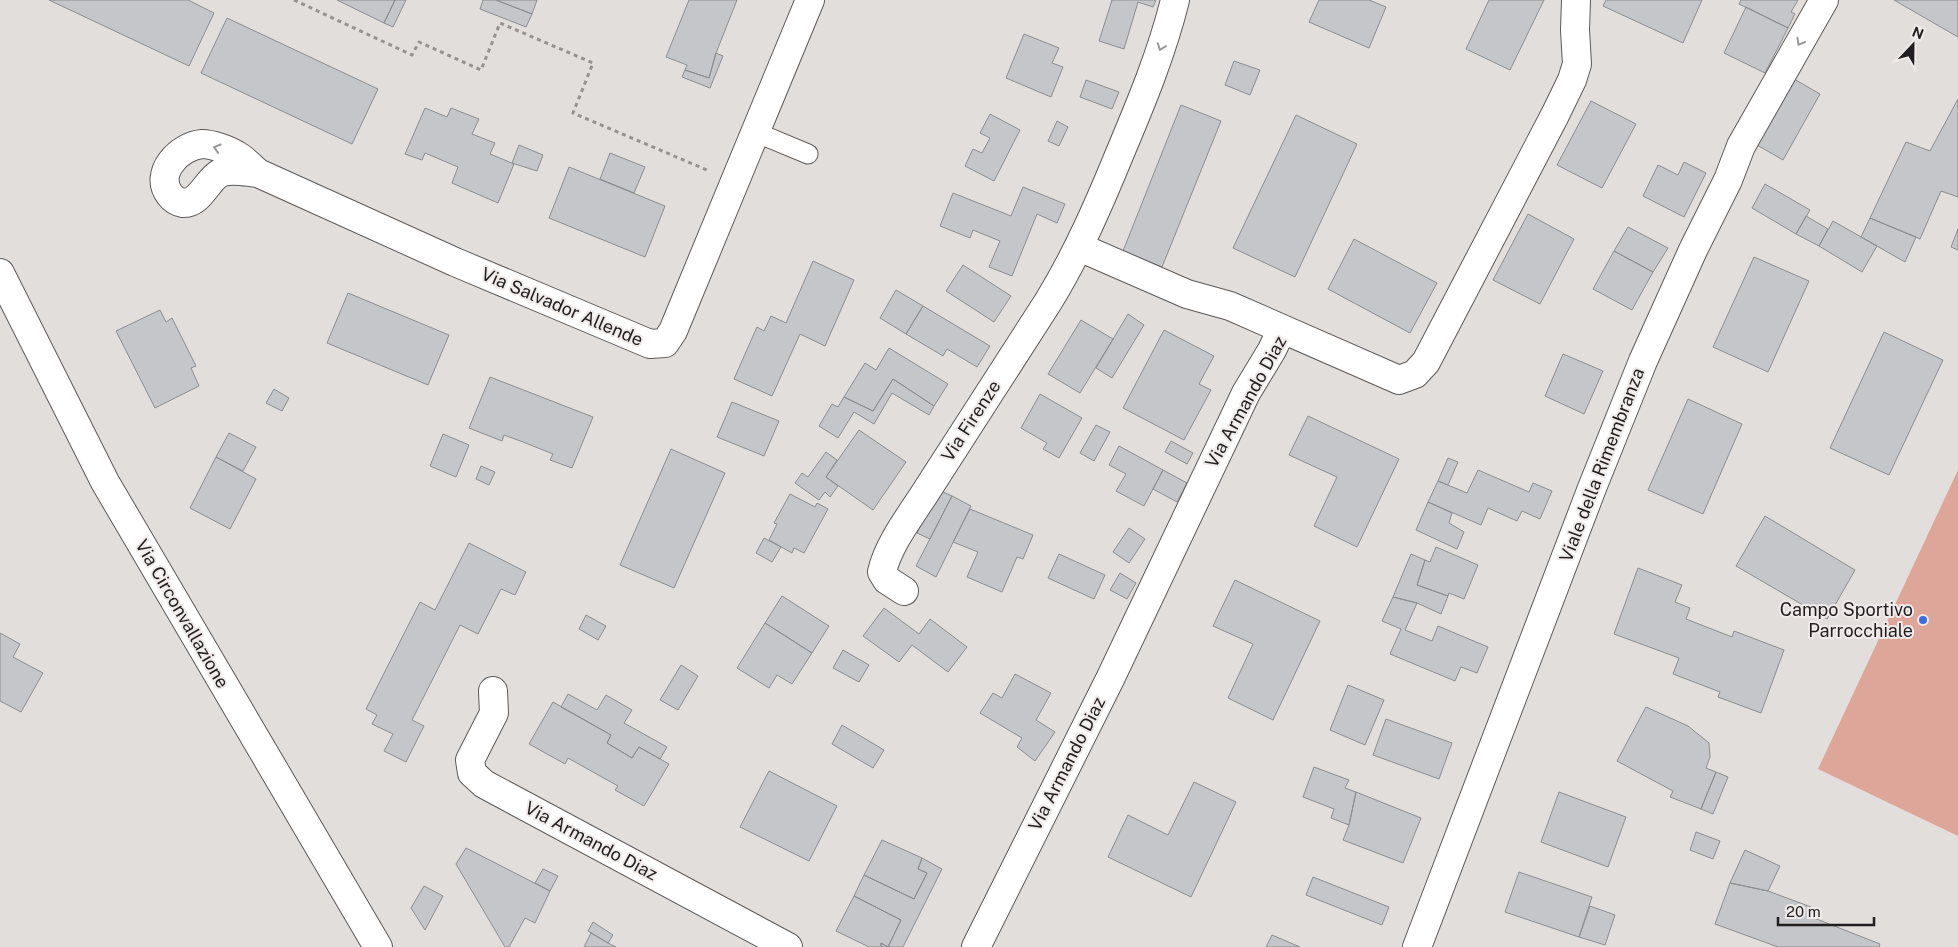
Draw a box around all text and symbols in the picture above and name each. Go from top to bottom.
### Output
north arrow [1888,20,1938,70]
text: N [1910,23,1926,42]
one-way arrow [1797,37,1807,46]
one-way arrow [1157,42,1167,51]
one-way arrow [214,144,222,154]
street label: Via Salvador Allende [478,263,646,350]
street label: Via Armando Diaz [1201,332,1290,471]
street label: Viale della Rimembranza [1555,365,1648,565]
street label: Via Firenze [937,376,1005,465]
street label: Via Circonvallazione [131,536,234,692]
place label: Campo Sportivo Parrocchiale [1780,599,1913,641]
marker: Campo Sportivo Parrocchiale [1917,614,1929,626]
street label: Via Armando Diaz [1024,693,1109,834]
street label: Via Armando Diaz [521,797,661,884]
scale bar [1778,894,1874,926]
text: 20 m [1786,903,1821,920]

